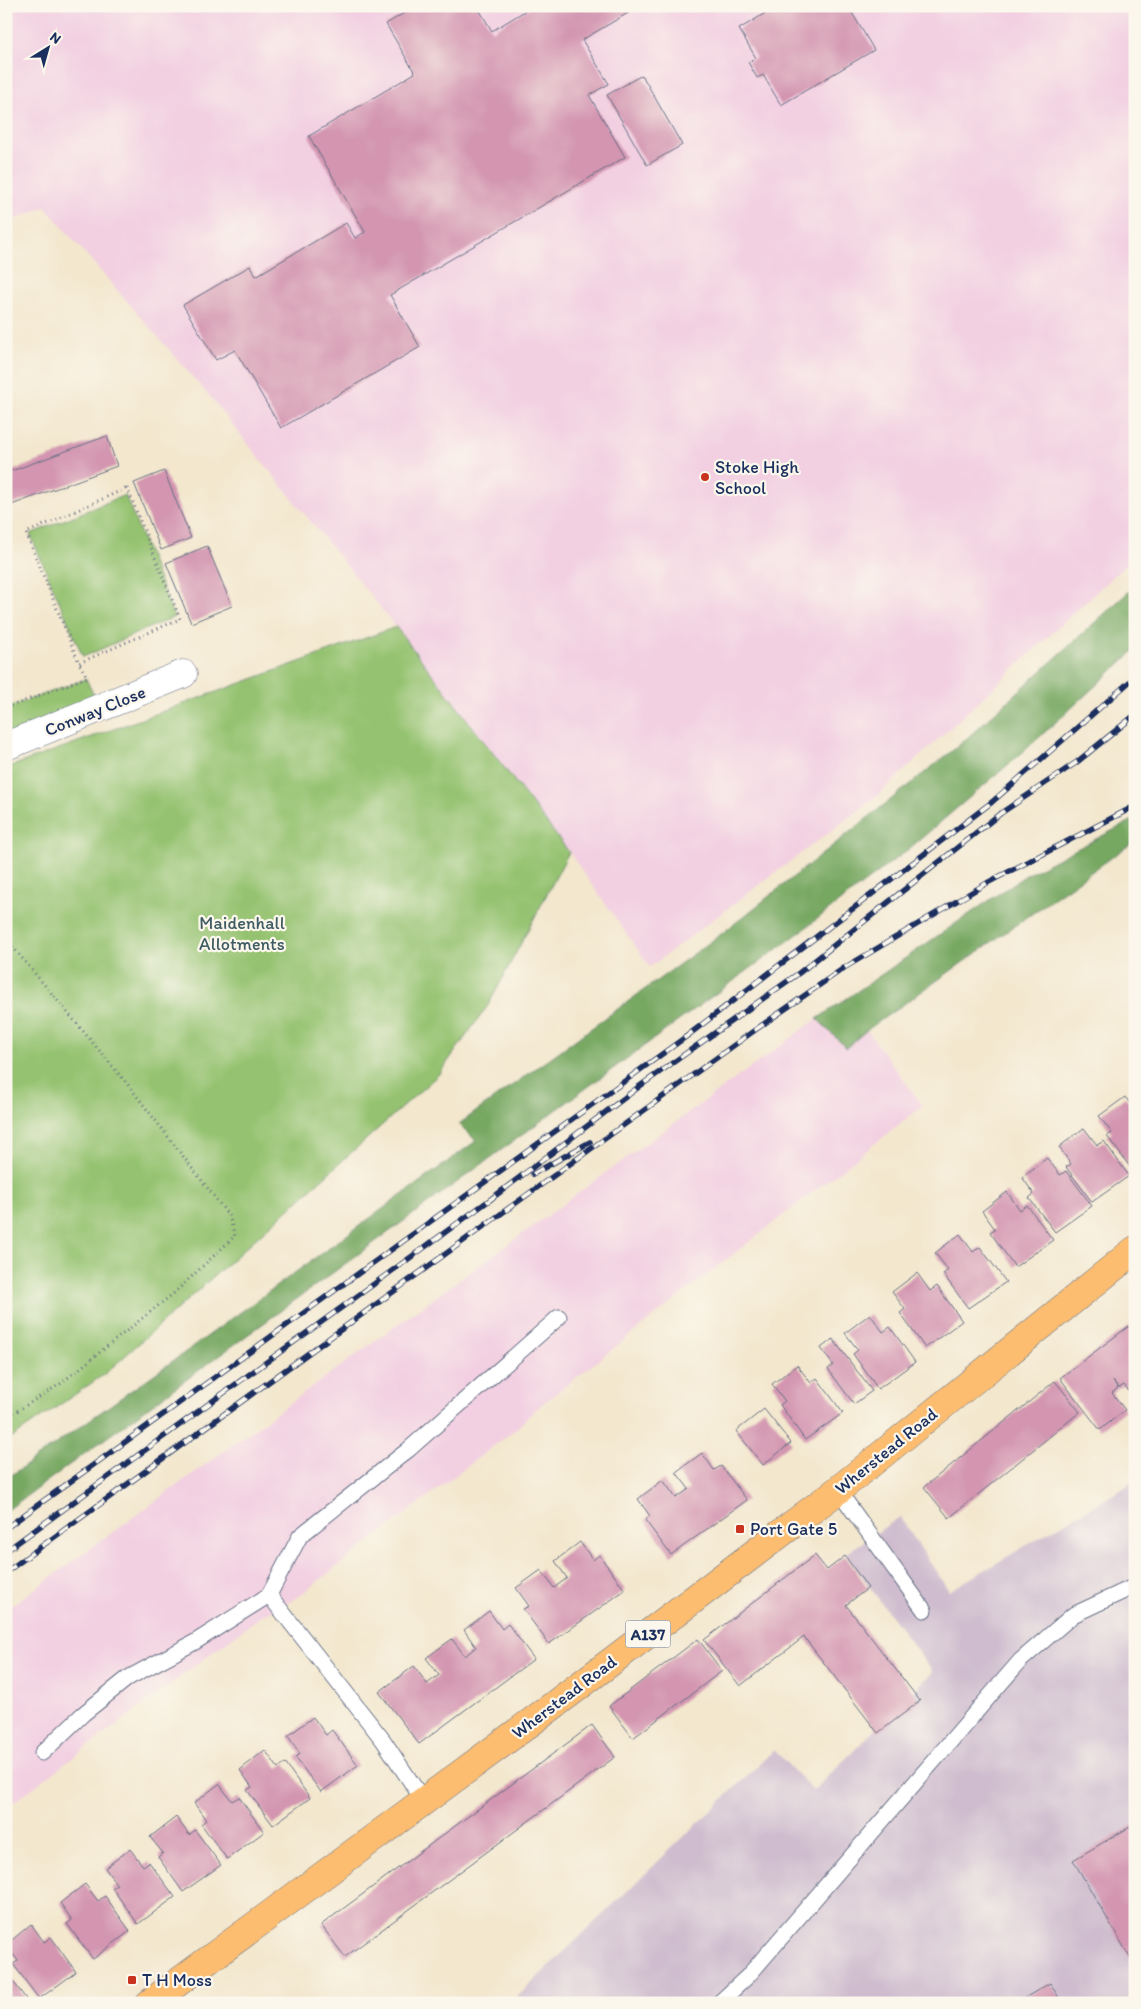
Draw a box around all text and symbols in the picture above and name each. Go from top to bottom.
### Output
north arrow [22,22,72,72]
text: N [47,28,64,48]
place label: Stoke High School [715,456,799,499]
marker: Stoke High School [699,471,711,483]
street label: Conway Close [41,681,149,741]
park label: Maidenhall Allotments [199,912,285,955]
street label: Wherstead Road [830,1403,942,1499]
place label: Port Gate 5 [750,1518,837,1540]
marker: Port Gate 5 [734,1523,746,1535]
road number: A137 [626,1620,670,1648]
street label: Wherstead Road [507,1650,621,1744]
place label: T H Moss [142,1969,212,1991]
marker: T H Moss [126,1974,138,1986]

